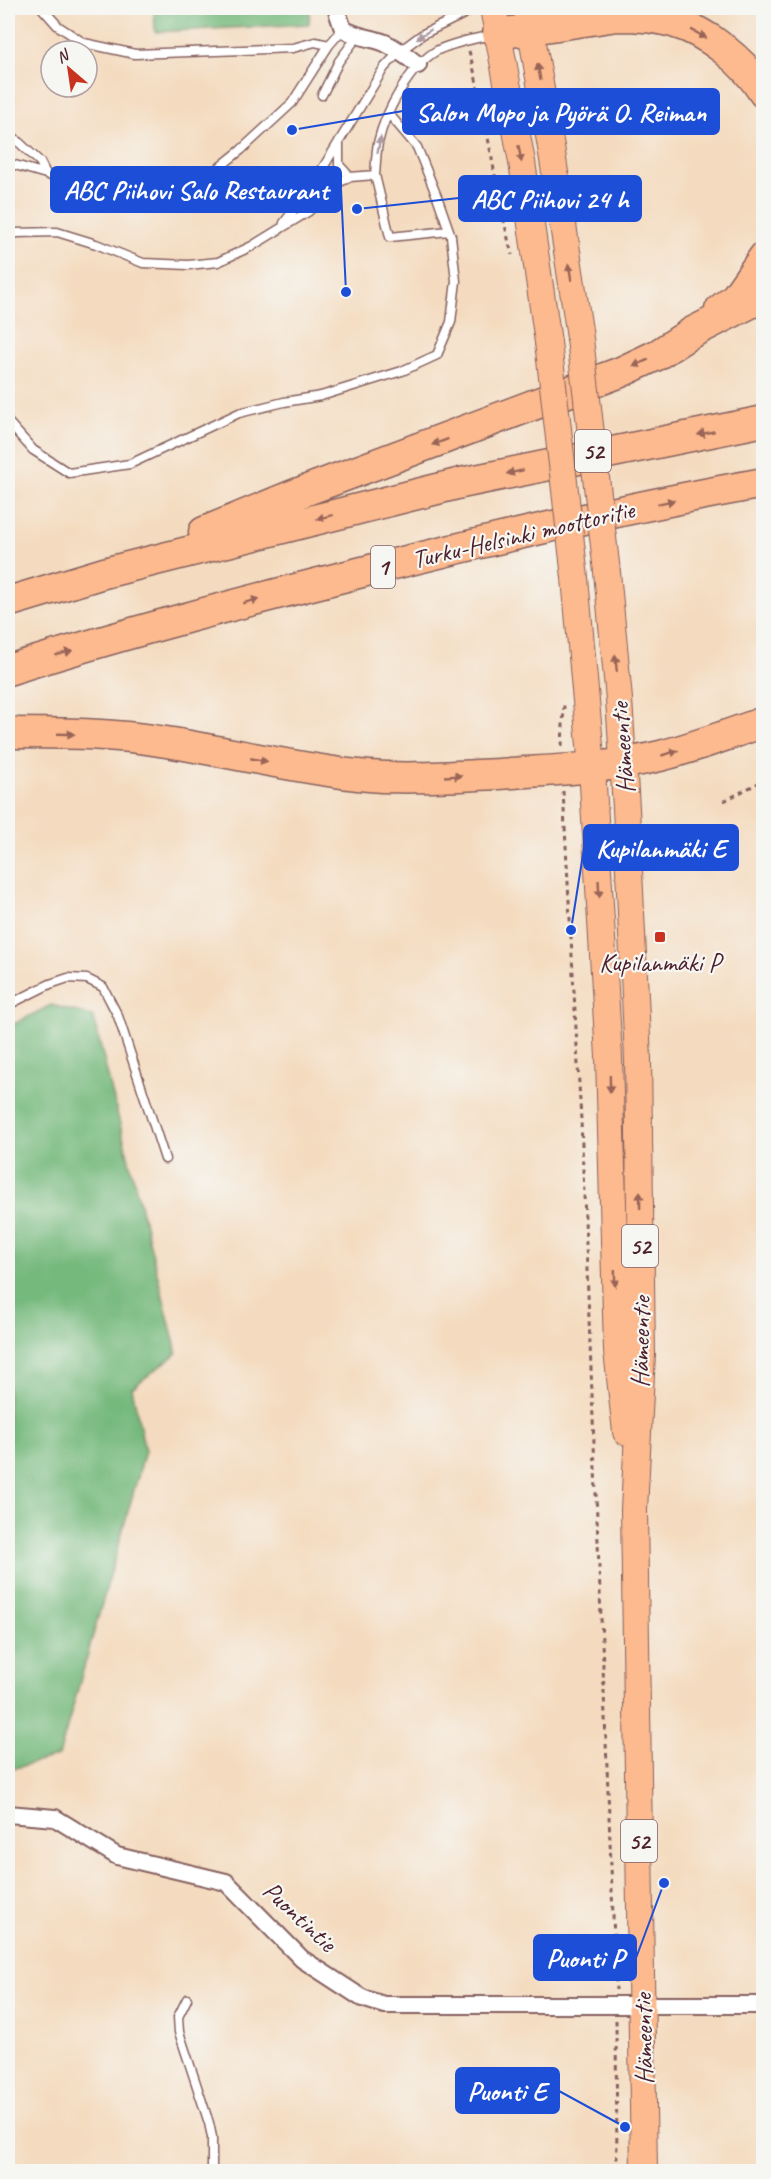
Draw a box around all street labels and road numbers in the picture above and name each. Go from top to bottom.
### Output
road number: 52 [575,430,611,472]
street label: Turku-Helsinki moottoritie [409,493,639,576]
road number: 1 [371,546,395,588]
street label: Hämeentie [603,699,642,795]
road number: 52 [622,1225,658,1267]
street label: Hämeentie [623,1294,658,1388]
road number: 52 [621,1820,657,1862]
street label: Puontintie [256,1874,345,1960]
street label: Hämeentie [626,1991,661,2085]

